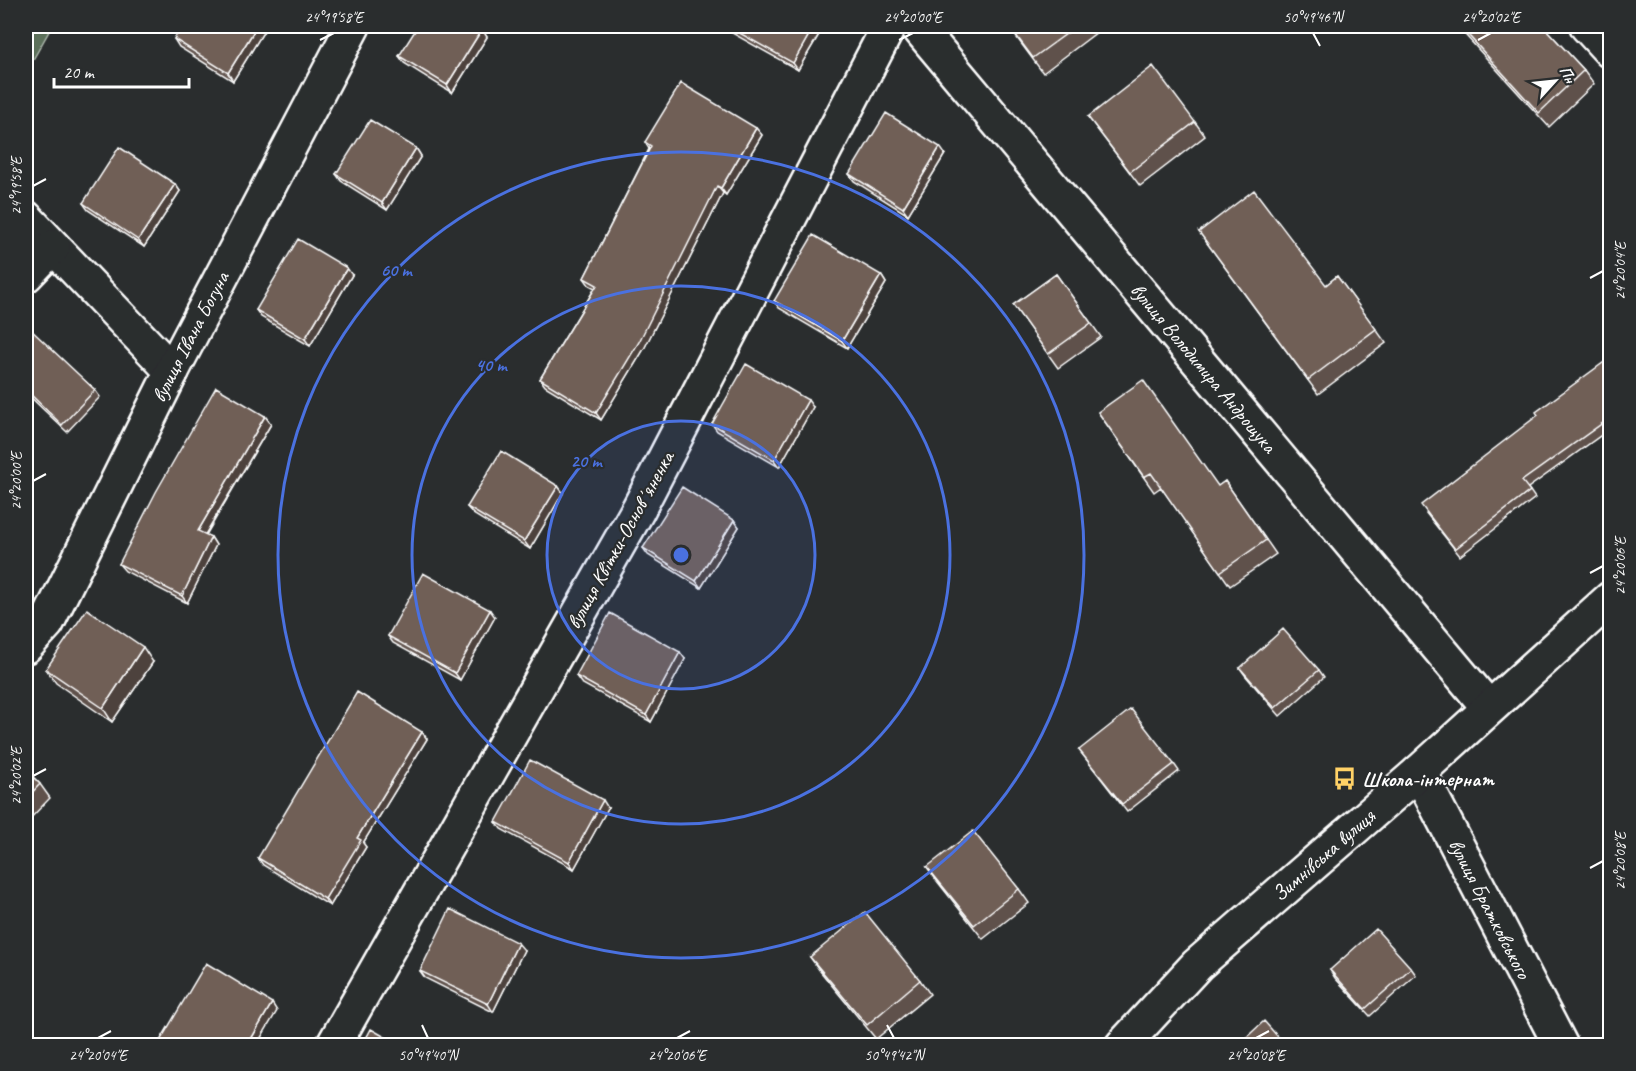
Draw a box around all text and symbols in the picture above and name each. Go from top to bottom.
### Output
text: 24°19'58"E [305,8,365,27]
text: 24°20'00"E [884,8,944,27]
text: 50°49'46"N [1283,8,1346,27]
text: 24°20'02"E [1462,8,1522,27]
scale bar [54,51,189,89]
north arrow [1525,51,1585,111]
text: 20 m [63,61,96,83]
text: Пн [1555,63,1581,87]
text: 24°19'58"E [7,155,26,215]
text: 24°20'04"E [1611,240,1630,300]
text: 60 m [380,259,413,281]
street label: вулиця Івана Богуна [146,266,235,406]
street label: вулиця Володимира Андрощука [1125,277,1283,459]
text: 40 m [476,354,508,376]
street label: вулиця Квітки-Основʼяненка [560,445,681,633]
text: 24°20'00"E [7,450,26,510]
text: 20 m [571,450,603,472]
text: 24°20'06"E [1611,535,1630,595]
centre of rings [671,545,691,565]
text: 24°20'02"E [7,745,26,805]
bus stop icon: Школа-інтернат [1331,766,1357,792]
place label: Школа-інтернат [1362,766,1495,792]
street label: Зимнівська вулиця [1267,802,1381,907]
text: 24°20'08"E [1611,830,1630,890]
street label: вулиця Братковського [1443,834,1538,985]
text: 24°20'04"E [69,1046,129,1065]
text: 50°49'40"N [398,1046,461,1065]
text: 24°20'06"E [648,1046,708,1065]
text: 50°49'42"N [864,1046,927,1065]
text: 24°20'08"E [1227,1046,1287,1065]

